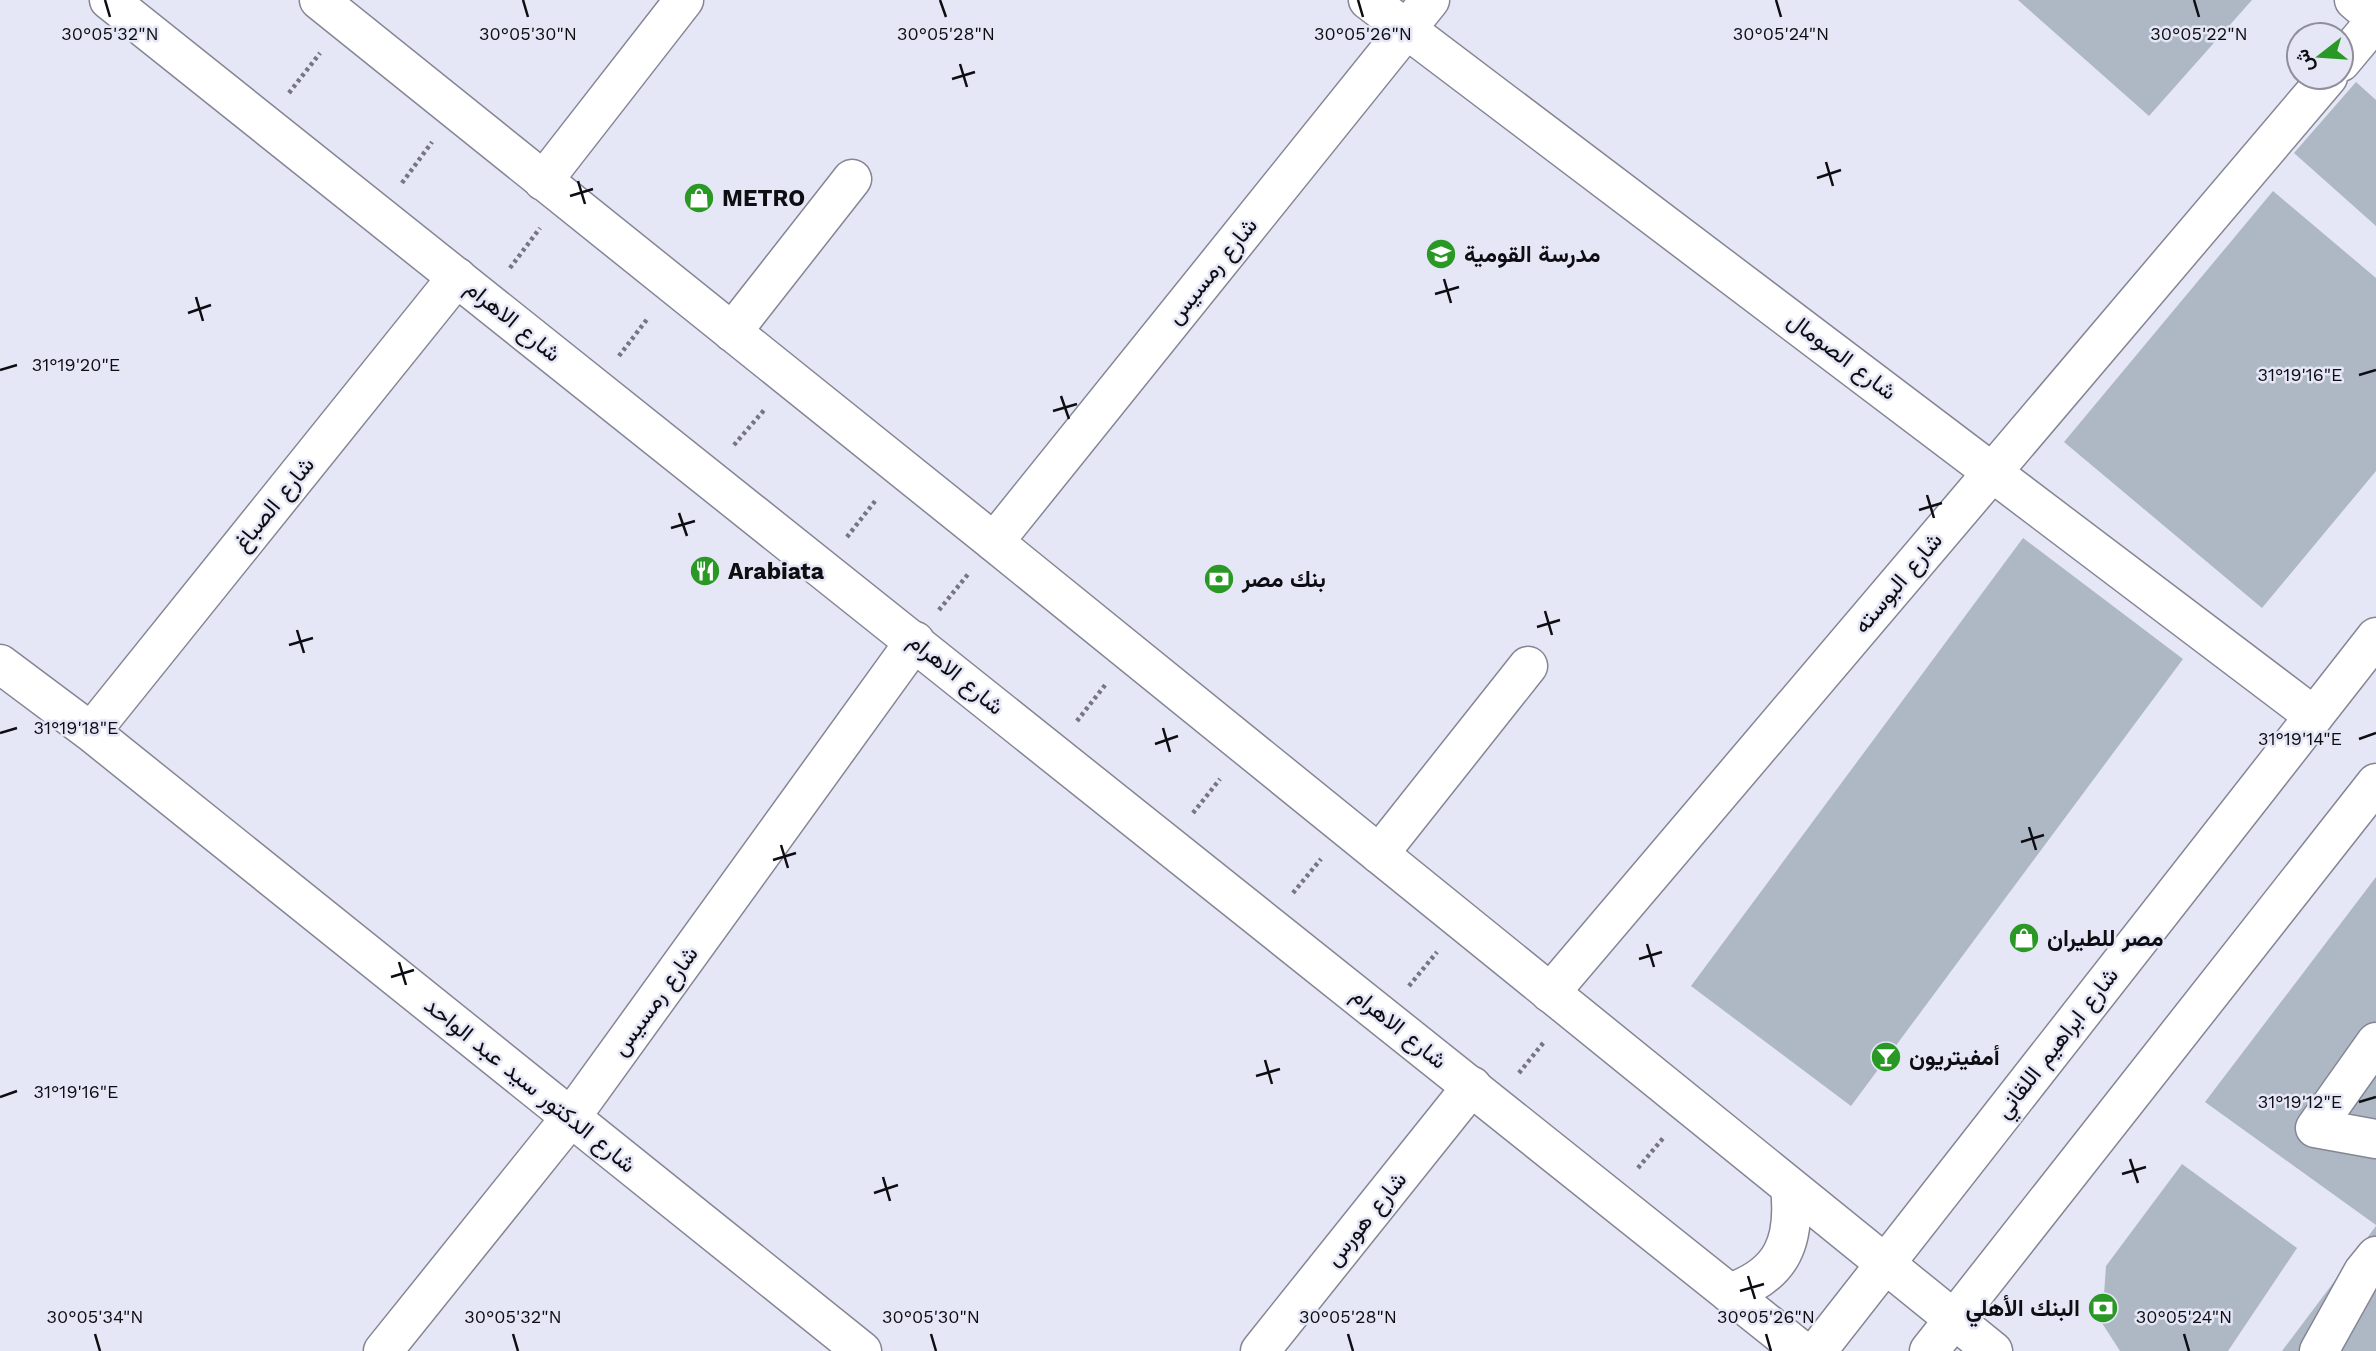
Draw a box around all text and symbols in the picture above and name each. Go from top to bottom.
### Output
north arrow [2285,21,2355,91]
text: 30°05'32"N [61,23,159,44]
text: 30°05'30"N [479,23,577,44]
text: 30°05'28"N [897,23,995,44]
text: 30°05'26"N [1314,23,1412,44]
text: 30°05'24"N [1733,23,1829,44]
text: 30°05'22"N [2150,23,2248,44]
text: ش [2290,46,2319,75]
shop icon: METRO [682,181,716,215]
place label: METRO [722,185,805,212]
street label: شارع رمسيس [1161,213,1265,331]
school or university icon: مدرسة القومية [1424,237,1458,271]
place label: مدرسة القومية [1464,241,1600,269]
street label: شارع الاهرام [459,274,566,369]
street label: شارع الصومال [1781,306,1902,407]
text: 31°19'20"E [32,354,120,375]
text: 31°19'16"E [2258,364,2342,385]
street label: شارع الصباغ [228,452,322,558]
street label: شارع البوسته [1848,527,1949,640]
restaurant icon: Arabiata [688,554,722,588]
place label: Arabiata [728,558,825,585]
bank icon: بنك مصر [1202,562,1236,596]
place label: بنك مصر [1241,566,1326,594]
street label: شارع الاهرام [902,627,1009,722]
text: 31°19'18"E [34,717,118,738]
text: 31°19'14"E [2258,728,2342,749]
shop icon: مصر للطيران [2007,921,2041,955]
place label: مصر للطيران [2047,925,2163,953]
street label: شارع رمسيس [606,941,705,1062]
street label: شارع ابراهيم اللقاني [1990,962,2128,1127]
street label: شارع الاهرام [1345,981,1452,1076]
street label: شارع الدكتور سيد عبد الواحد [418,991,641,1180]
bar icon: أمفيتريون [1869,1040,1903,1074]
place label: أمفيتريون [1909,1044,2000,1072]
text: 31°19'16"E [34,1081,118,1102]
text: 31°19'12"E [2258,1091,2342,1112]
street label: شارع هورس [1320,1166,1414,1273]
bank icon: البنك الأهلي [2086,1291,2120,1325]
place label: البنك الأهلي [1965,1294,2080,1328]
text: 30°05'34"N [47,1306,143,1327]
text: 30°05'32"N [464,1306,562,1327]
text: 30°05'30"N [882,1306,980,1327]
text: 30°05'28"N [1299,1306,1397,1327]
text: 30°05'26"N [1717,1306,1815,1327]
text: 30°05'24"N [2136,1306,2232,1327]

